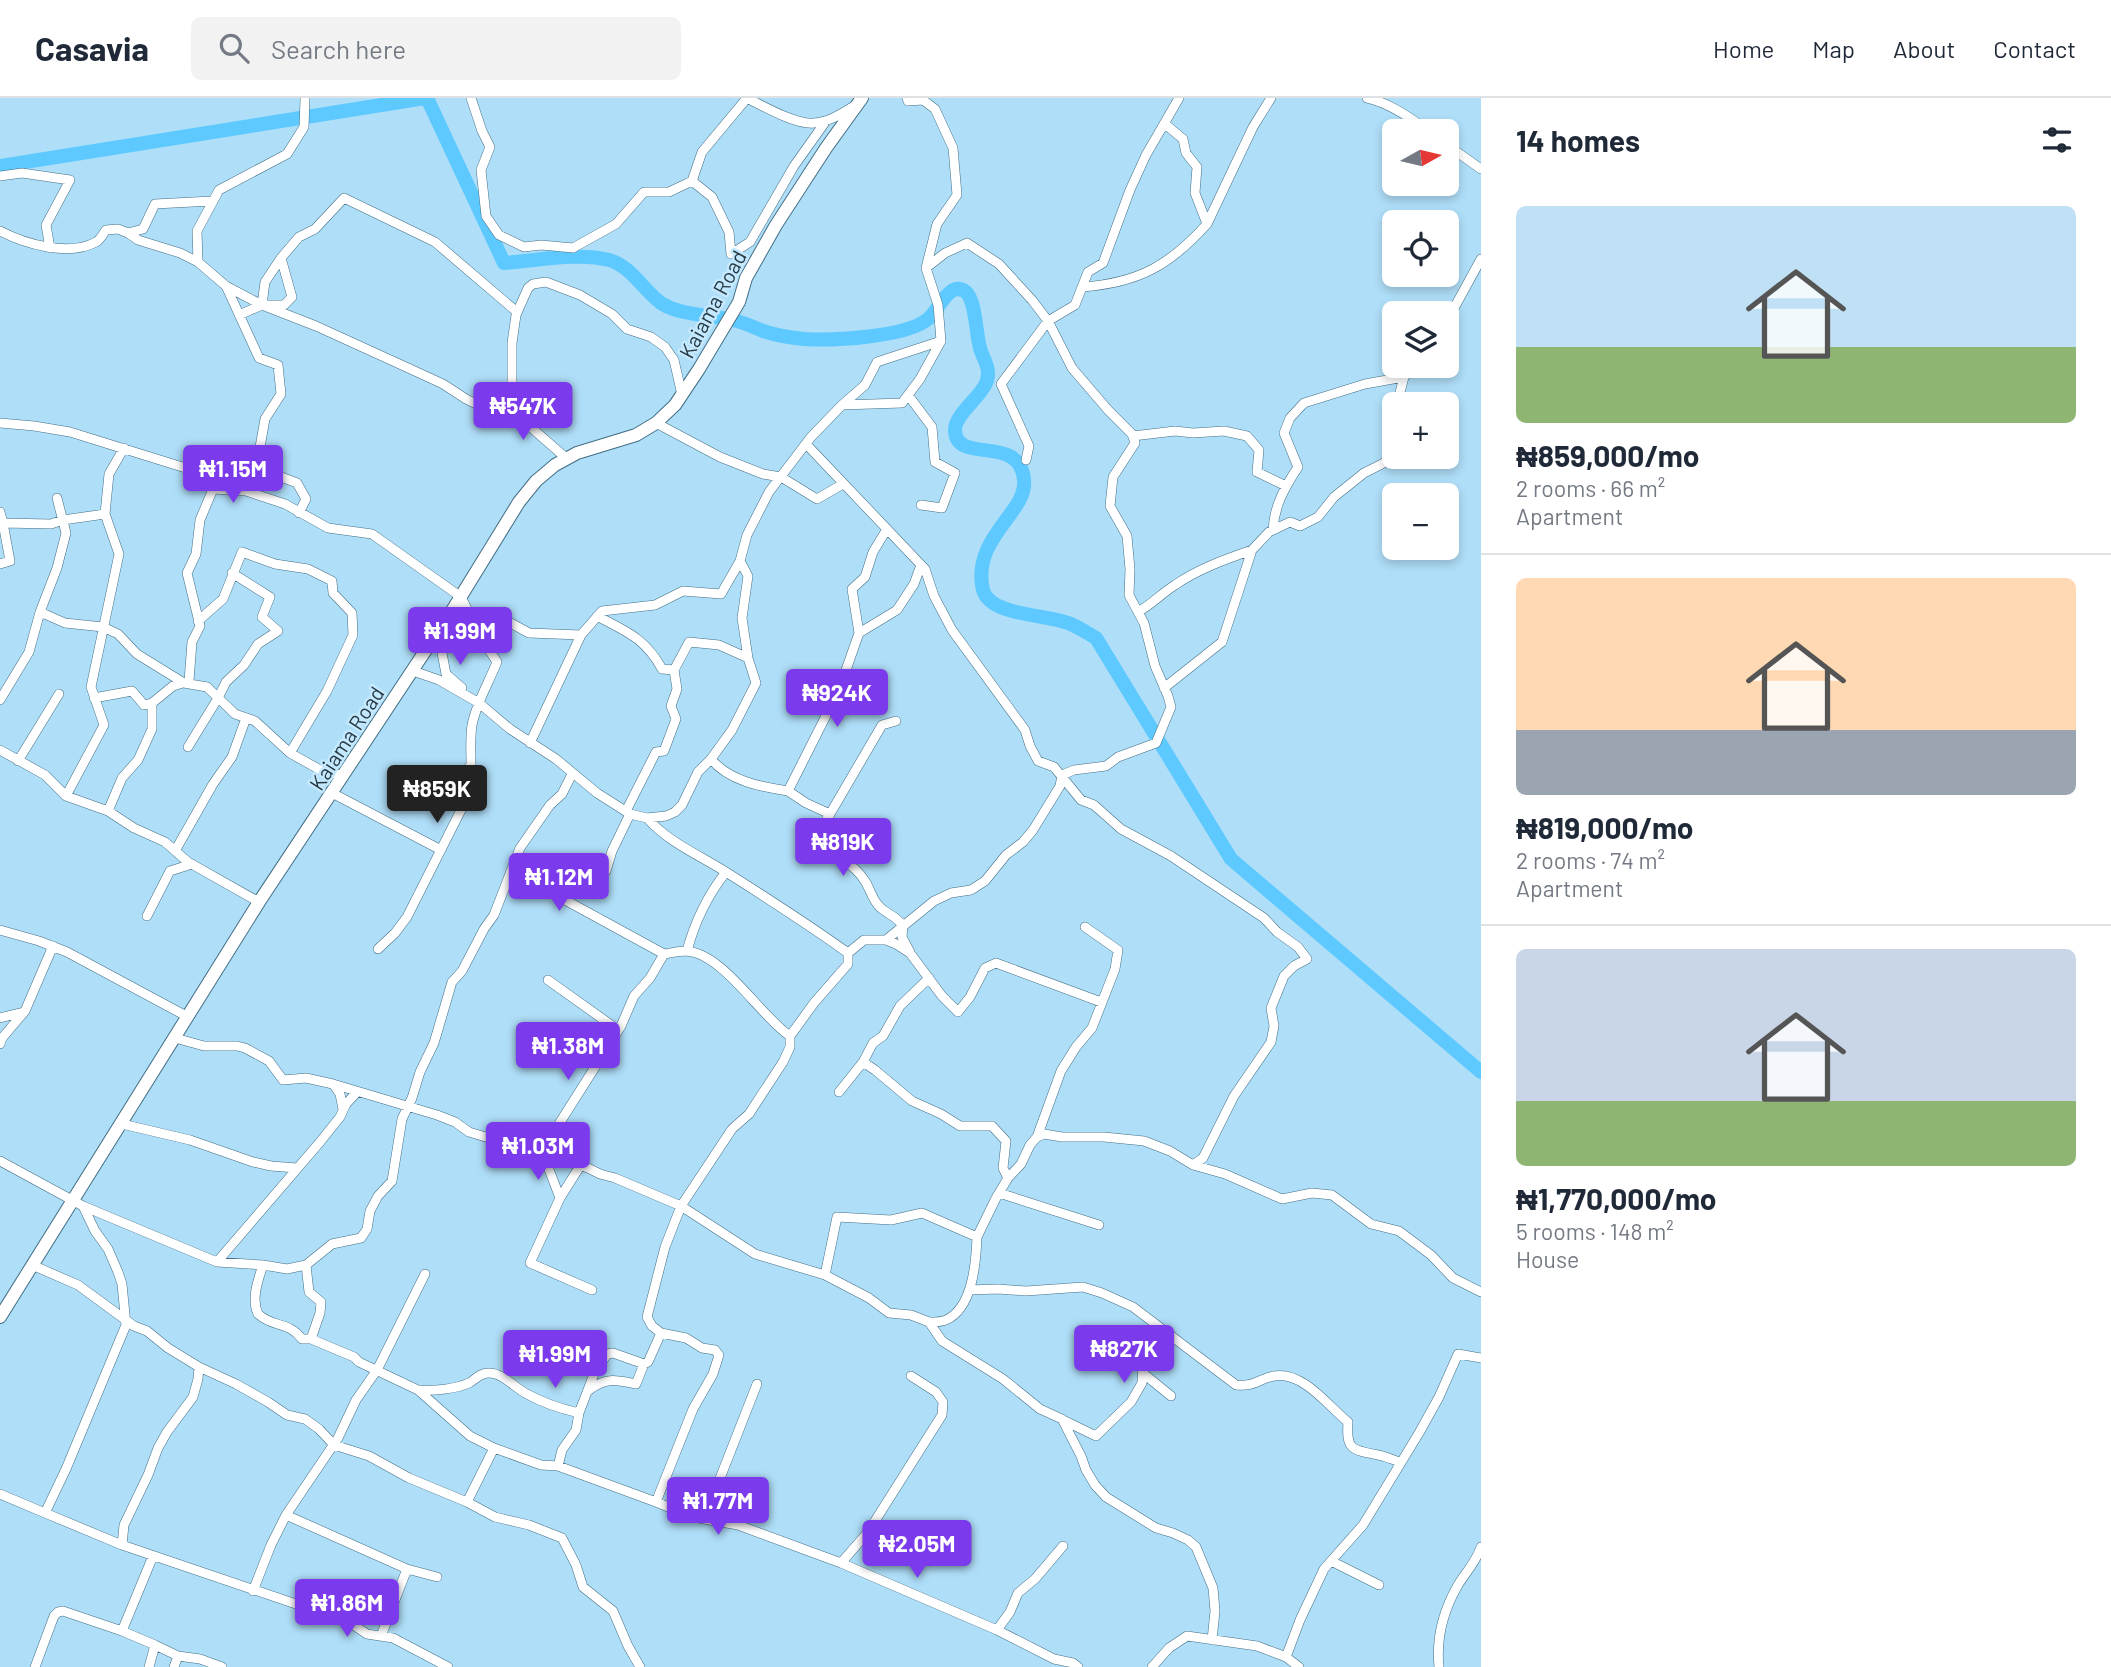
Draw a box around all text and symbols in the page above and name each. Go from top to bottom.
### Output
search box [191,17,681,80]
text: Casavia [35,28,149,68]
icon: search [215,29,253,67]
text: Search here [271,33,406,64]
text: Home [1713,34,1774,63]
text: Map [1812,34,1855,63]
text: About [1893,34,1955,63]
text: Contact [1993,34,2076,63]
north arrow [1382,119,1460,196]
map controls [1382,119,1459,560]
icon: filters [2038,121,2076,159]
text: 14 homes [1516,122,1640,158]
button: locate [1382,210,1459,287]
street label: Kaiama Road [673,246,751,362]
icon: home [1733,251,1859,377]
button: layers [1382,301,1459,378]
pin: ₦547K [474,382,572,442]
text: ₦547K [489,391,557,419]
button: + [1382,392,1459,469]
text: ₦859,000/mo [1516,437,1699,473]
pin: ₦1.15M [176,446,290,505]
text: ₦1.15M [199,454,267,482]
text: 2 rooms · 66 m² [1516,474,1665,502]
button: − [1382,483,1459,560]
text: Apartment [1516,502,1623,530]
pin: ₦1.99M [403,608,517,667]
text: ₦1.99M [424,616,496,644]
icon: home [1733,623,1859,749]
pin: ₦924K [788,670,886,729]
text: ₦924K [802,678,872,706]
street label: Kaiama Road [303,682,389,794]
pin: ₦859K [388,766,486,825]
text: ₦859K [403,774,471,802]
text: ₦819,000/mo [1516,809,1694,845]
pin: ₦819K [794,818,892,878]
text: ₦819K [811,827,875,855]
text: 2 rooms · 74 m² [1516,846,1665,874]
pin: ₦1.12M [502,854,616,913]
text: ₦1.12M [525,862,593,890]
text: Apartment [1516,874,1623,902]
icon: home [1733,994,1859,1120]
pin: ₦1.38M [511,1023,625,1082]
text: ₦1.38M [532,1031,604,1059]
pin: ₦1.03M [481,1122,595,1182]
text: ₦1.03M [502,1131,574,1159]
text: ₦1,770,000/mo [1516,1180,1717,1216]
text: 5 rooms · 148 m² [1516,1217,1674,1245]
text: House [1516,1245,1579,1273]
pin: ₦827K [1075,1326,1173,1385]
pin: ₦1.99M [498,1330,612,1390]
text: ₦827K [1090,1334,1158,1362]
text: ₦1.99M [519,1339,591,1367]
pin: ₦1.77M [661,1478,775,1537]
text: ₦1.77M [683,1486,753,1514]
pin: ₦2.05M [860,1520,974,1580]
text: ₦2.05M [878,1529,956,1557]
pin: ₦1.86M [290,1580,404,1639]
text: ₦1.86M [311,1588,383,1616]

